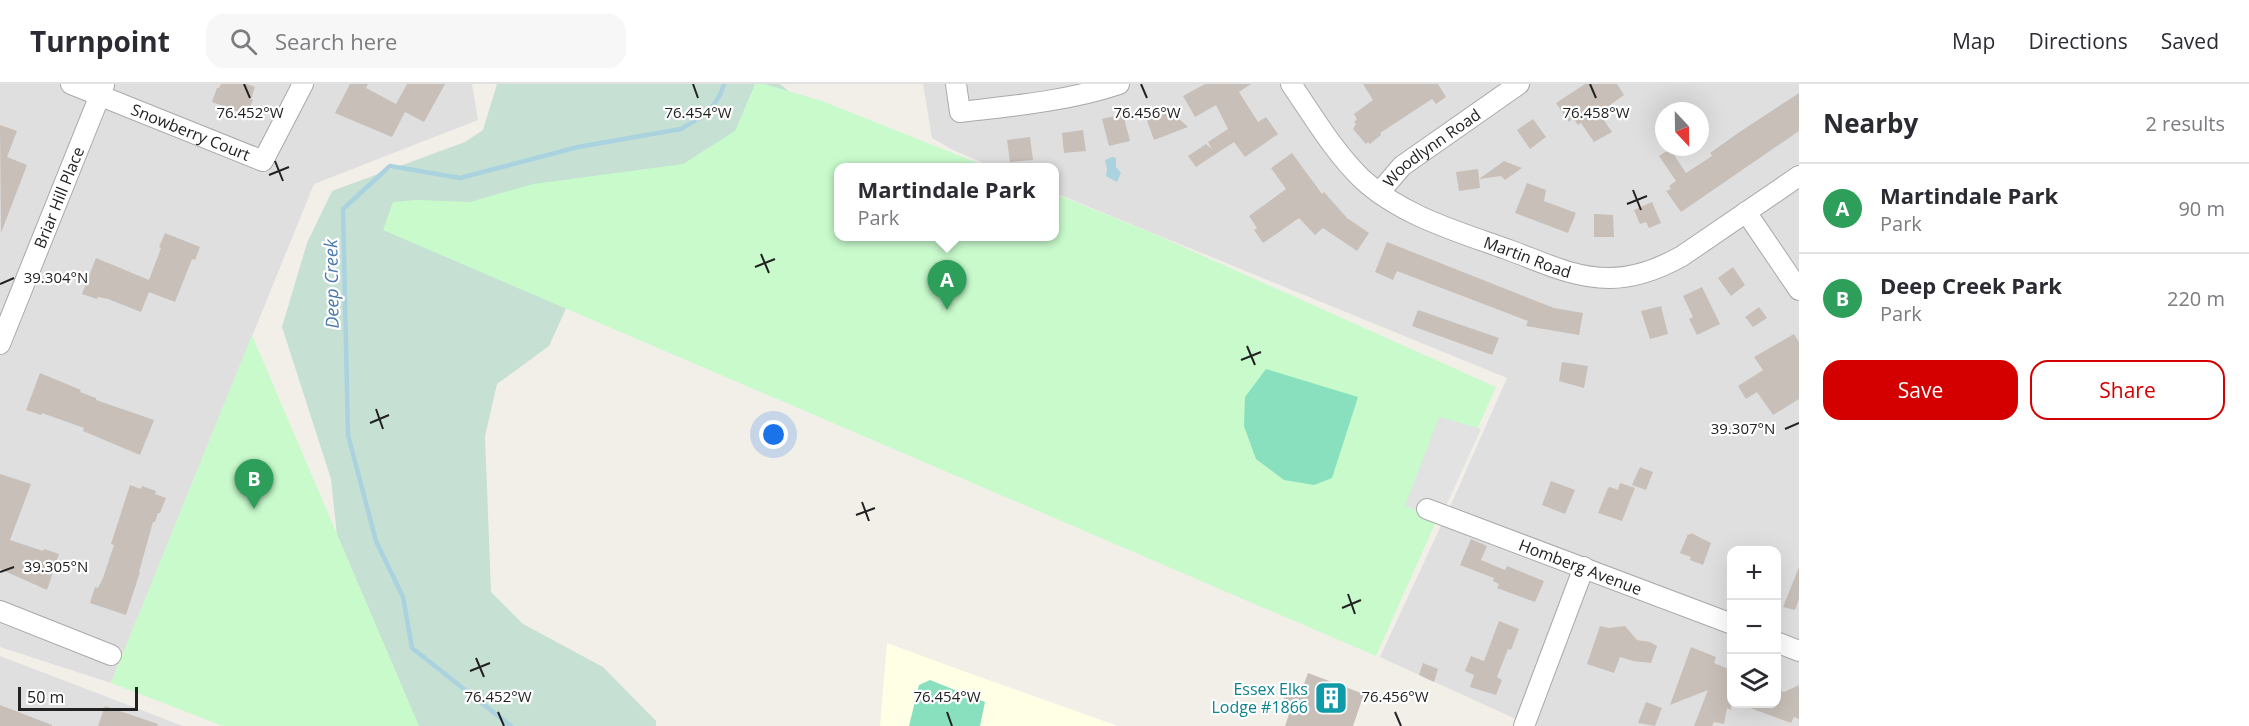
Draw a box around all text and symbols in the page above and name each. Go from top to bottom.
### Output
search box [206,14,626,68]
text: Turnpoint [30,22,170,60]
icon: search [227,25,260,58]
text: Search here [275,26,397,56]
text: Map [1952,27,1995,55]
text: Directions [2028,27,2128,55]
text: Saved [2161,27,2219,55]
street label: Snowberry Court [128,98,254,166]
text: 76.452°W [216,102,284,122]
text: 76.454°W [664,102,732,122]
text: 76.456°W [1113,102,1181,122]
text: 76.458°W [1562,102,1630,122]
north arrow [1655,102,1709,156]
street label: Woodlynn Road [1378,103,1485,192]
text: Nearby [1823,105,1918,141]
text: 2 results [2145,110,2225,137]
street label: Briar Hill Place [29,143,89,252]
popup [834,163,1059,241]
text: Martindale Park [857,174,1036,204]
text: Martindale Park [1880,180,2058,210]
text: A [1836,195,1849,222]
text: 90 m [2178,195,2225,222]
text: Park [857,204,899,231]
text: Park [1880,210,1922,237]
street label: Martin Road [1481,231,1574,283]
water label: Deep Creek [318,238,344,329]
pin: A [928,260,966,310]
text: 39.304°N [24,267,88,287]
text: Deep Creek Park [1880,270,2062,300]
text: B [1836,285,1849,312]
text: 220 m [2167,285,2225,312]
text: Park [1880,300,1922,327]
button: Save [1823,360,2018,420]
button: Share [2030,360,2225,420]
text: 39.307°N [1711,418,1775,438]
your location [759,420,788,449]
pin: B [234,460,274,509]
street label: Homberg Avenue [1516,534,1645,600]
map controls [1727,546,1781,708]
button: + [1727,546,1781,600]
text: 39.305°N [24,556,88,576]
button: − [1727,600,1781,654]
button: layers [1727,654,1781,708]
place label: Essex Elks Lodge #1866 [1211,678,1308,718]
building icon: Essex Elks Lodge #1866 [1313,680,1349,716]
scale bar [18,684,138,712]
text: 50 m [27,686,64,708]
text: 76.452°W [464,686,532,706]
text: 76.454°W [913,686,981,706]
text: 76.456°W [1361,686,1429,706]

